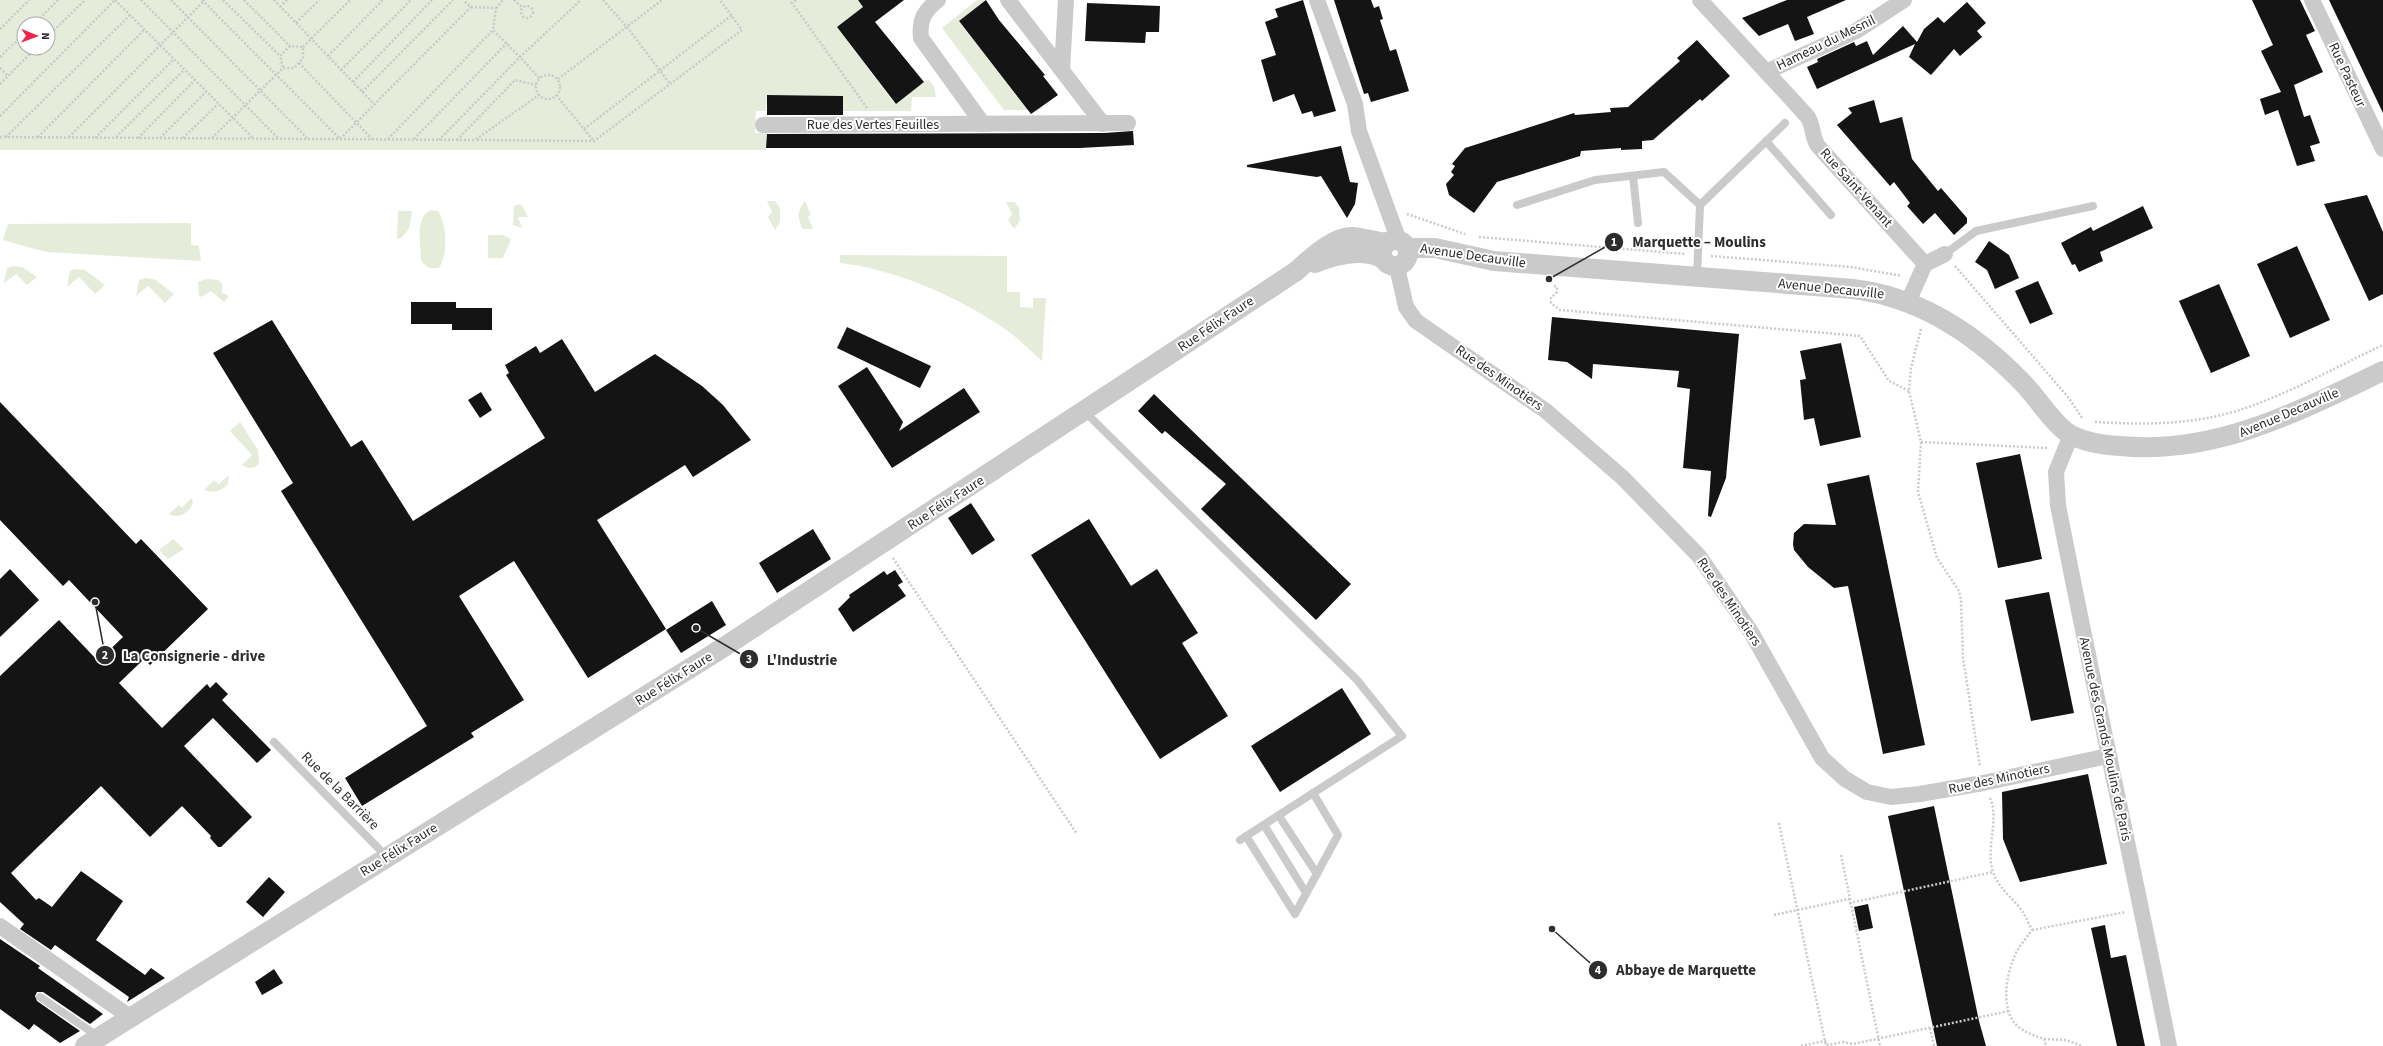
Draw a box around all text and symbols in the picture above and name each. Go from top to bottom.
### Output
street label: Hameau du Mesnil [1773,10,1879,76]
north arrow [16,16,56,56]
text: N [38,32,53,40]
street label: Rue Pasteur [2323,39,2371,111]
street label: Rue des Vertes Feuilles [807,115,939,135]
street label: Rue Saint-Venant [1815,144,1897,232]
callout: Marquette – Moulins [1604,228,1774,255]
text: Marquette – Moulins [1632,232,1766,253]
text: 1 [1611,234,1617,251]
street label: Avenue Decauville [1419,239,1527,273]
street label: Avenue Decauville [1777,273,1885,305]
street label: Rue Félix Faure [1174,291,1258,357]
street label: Rue des Minotiers [1451,340,1547,416]
street label: Avenue Decauville [2236,383,2342,443]
street label: Rue Félix Faure [904,471,988,535]
street label: Rue des Minotiers [1692,554,1766,650]
street label: Avenue des Grands Moulins de Paris [2074,635,2136,843]
callout: La Consignerie - drive [95,642,274,669]
text: La Consignerie - drive [123,646,265,667]
callout: L'Industrie [739,646,845,673]
text: 2 [102,647,108,664]
street label: Rue Félix Faure [631,647,717,711]
text: L'Industrie [767,650,837,671]
text: 3 [746,651,752,668]
street label: Rue de la Barrière [296,747,384,835]
street label: Rue des Minotiers [1946,758,2052,800]
street label: Rue Félix Faure [356,818,442,882]
callout: Abbaye de Marquette [1588,956,1764,983]
text: Abbaye de Marquette [1615,960,1756,981]
text: 4 [1595,962,1602,979]

